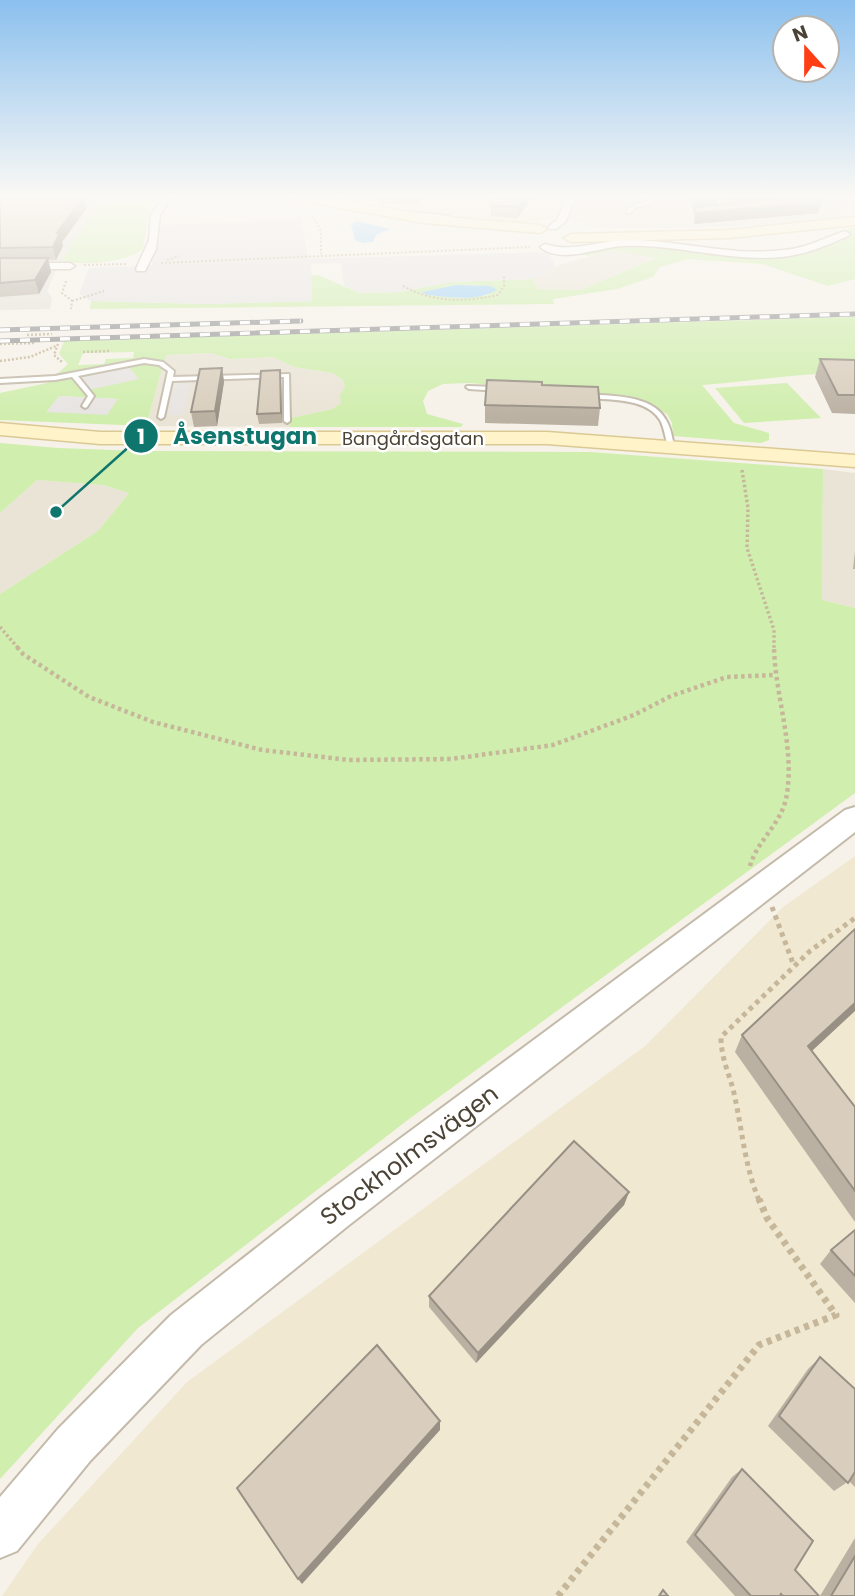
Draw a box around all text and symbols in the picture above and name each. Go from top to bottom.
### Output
north arrow [771,14,841,84]
text: N [789,18,812,49]
callout: Åsenstugan [124,414,331,458]
text: Åsenstugan [173,420,317,452]
text: 1 [137,422,145,451]
street label: Bangårdsgatan [342,426,484,451]
street label: Stockholmsvägen [313,1077,505,1233]

